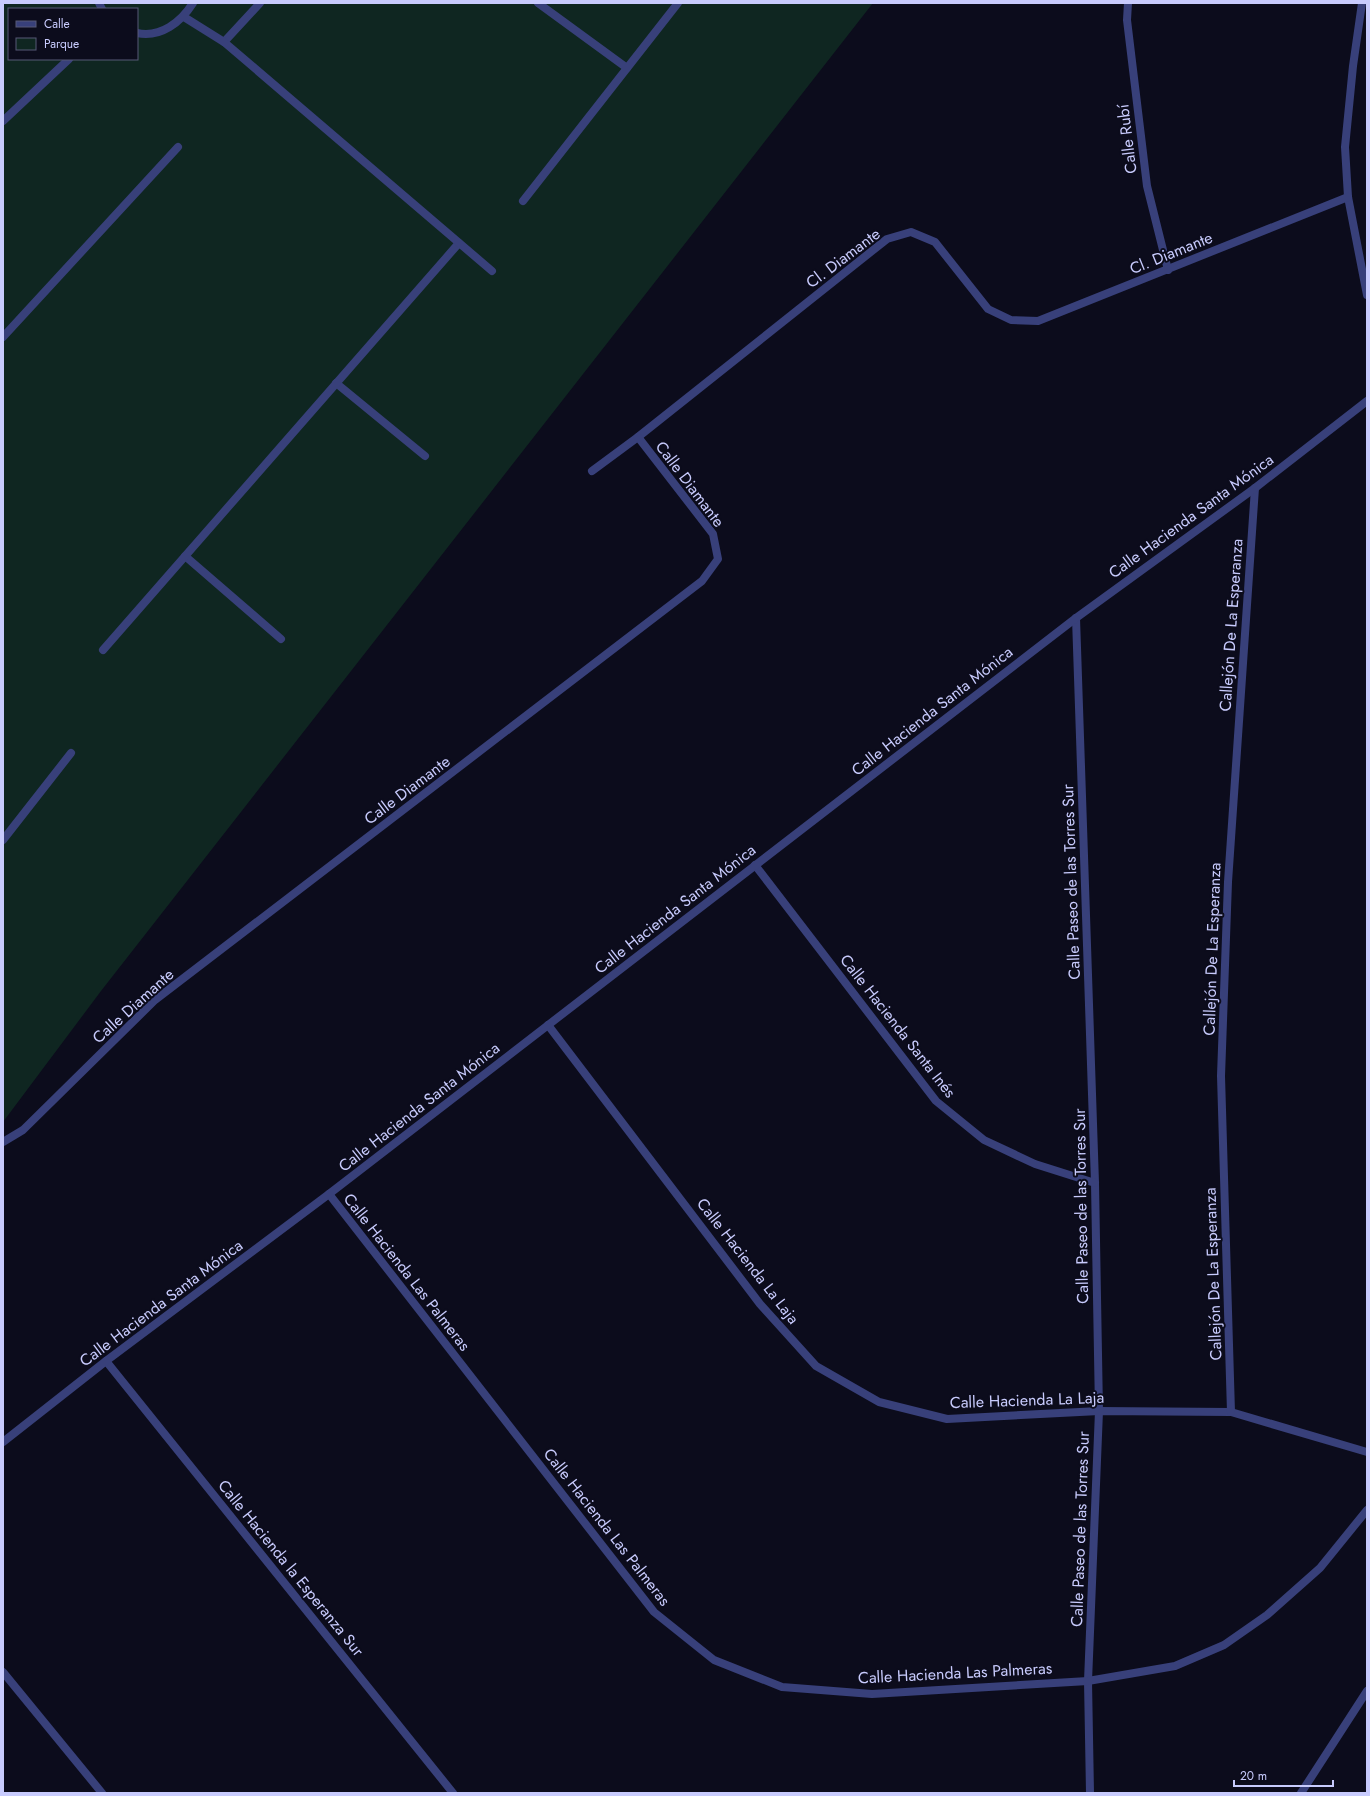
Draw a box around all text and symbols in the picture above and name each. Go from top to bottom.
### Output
legend [8,8,138,60]
text: Calle [44,15,70,33]
text: Parque [44,35,79,53]
street label: Calle Rubí [1111,102,1143,175]
street label: Cl. Diamante [801,222,885,294]
street label: Cl. Diamante [1126,226,1216,280]
street label: Calle Diamante [650,436,730,532]
street label: Calle Hacienda Santa Mónica [1104,448,1278,584]
street label: Callejón De La Esperanza [1213,538,1249,712]
street label: Calle Hacienda Santa Mónica [846,641,1018,781]
street label: Calle Diamante [359,750,455,830]
street label: Calle Paseo de las Torres Sur [1056,783,1086,980]
street label: Calle Hacienda Santa Mónica [589,839,761,979]
street label: Callejón De La Esperanza [1197,862,1227,1036]
street label: Calle Hacienda Santa Inés [835,949,961,1103]
street label: Calle Diamante [87,963,179,1049]
street label: Calle Hacienda Santa Mónica [333,1037,505,1177]
street label: Calle Paseo de las Torres Sur [1068,1108,1094,1304]
street label: Callejón De La Esperanza [1198,1187,1228,1361]
street label: Calle Hacienda Las Palmeras [338,1188,476,1356]
street label: Calle Hacienda La Laja [691,1193,805,1329]
street label: Calle Hacienda Santa Mónica [75,1234,247,1372]
street label: Calle Hacienda La Laja [949,1386,1105,1414]
street label: Calle Paseo de las Torres Sur [1065,1430,1095,1627]
street label: Calle Hacienda Las Palmeras [538,1443,676,1611]
street label: Calle Hacienda la Esperanza Sur [212,1475,370,1662]
street label: Calle Hacienda Las Palmeras [857,1656,1053,1690]
scale bar [1234,1762,1333,1788]
text: 20 m [1240,1767,1267,1785]

